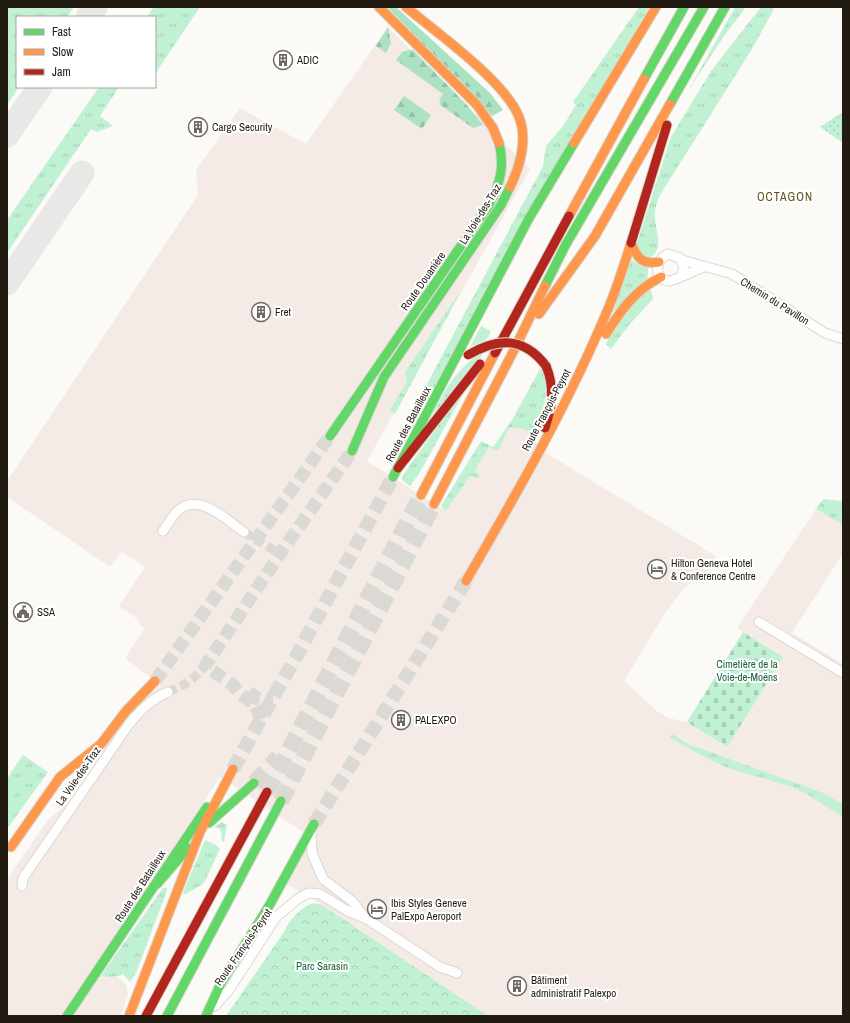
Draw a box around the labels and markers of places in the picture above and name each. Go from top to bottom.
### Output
building icon: ADIC [272,49,294,71]
place label: ADIC [296,53,319,67]
building icon: Cargo Security [187,116,209,138]
place label: Cargo Security [212,120,273,134]
building icon: Fret [250,301,272,323]
place label: Fret [275,305,292,319]
place label: Hilton Geneva Hotel & Conference Centre [671,556,756,583]
hotel icon: Hilton Geneva Hotel & Conference Centre [646,558,668,580]
public building icon: SSA [12,601,34,623]
place label: SSA [37,605,56,619]
building icon: PALEXPO [390,709,412,731]
place label: PALEXPO [415,713,456,727]
place label: Ibis Styles Geneve PalExpo Aeroport [391,896,467,923]
hotel icon: Ibis Styles Geneve PalExpo Aeroport [366,898,388,920]
place label: Bâtiment administratif Palexpo [531,973,616,1000]
building icon: Bâtiment administratif Palexpo [506,975,528,997]

